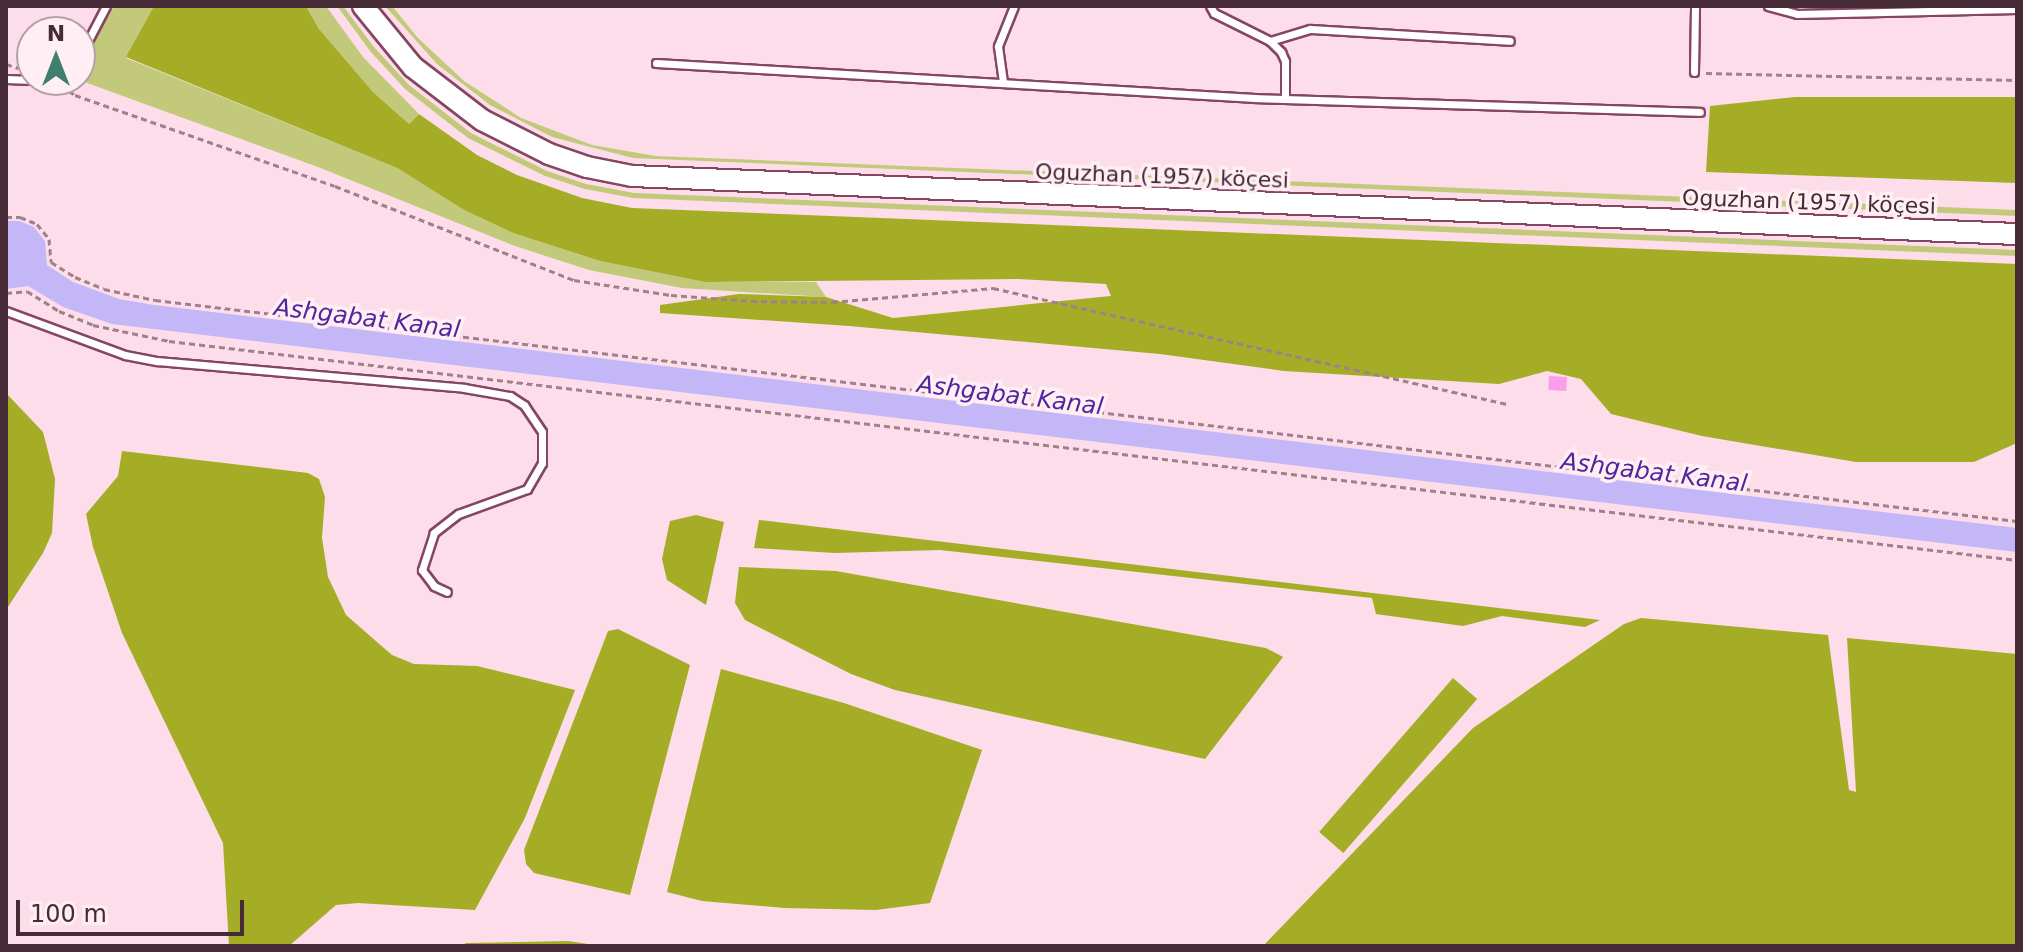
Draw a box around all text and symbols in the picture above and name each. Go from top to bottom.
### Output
north arrow [16,16,96,96]
text: N [47,21,65,46]
street label: Oguzhan (1957) köçesi [1035,158,1289,194]
street label: Oguzhan (1957) köçesi [1682,184,1936,220]
water label: Ashgabat Kanal [272,293,462,345]
water label: Ashgabat Kanal [915,370,1105,422]
water label: Ashgabat Kanal [1559,447,1749,499]
scale bar [20,884,248,934]
text: 100 m [30,900,107,928]

